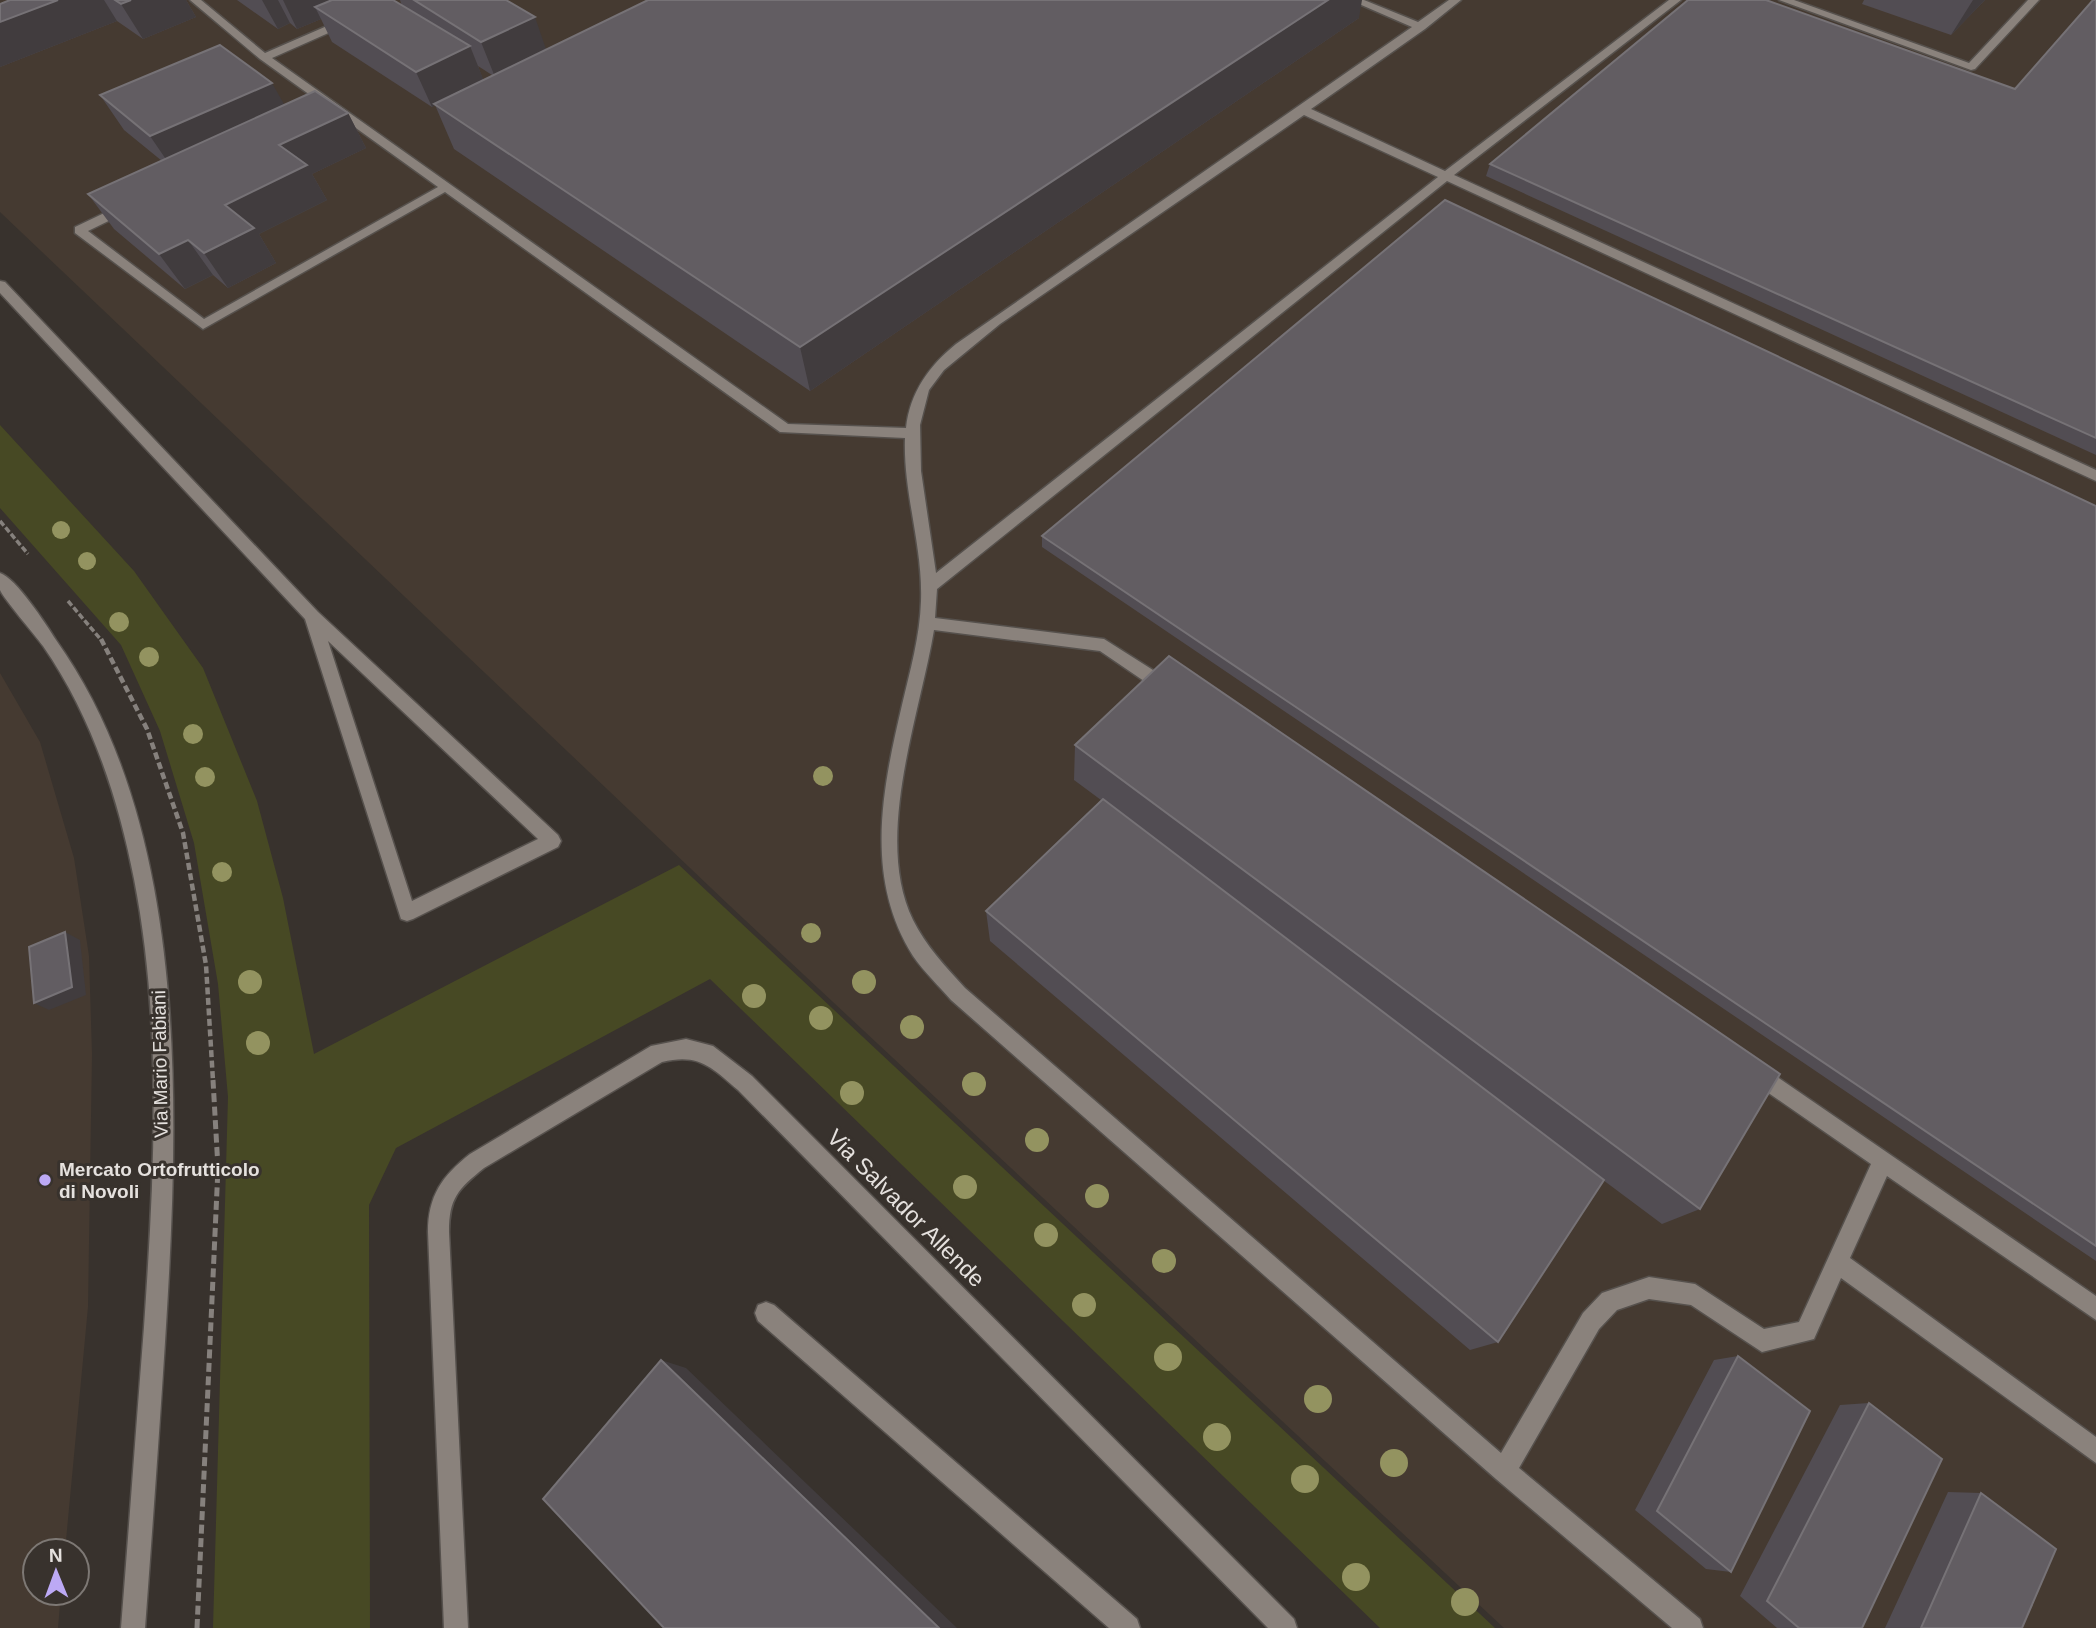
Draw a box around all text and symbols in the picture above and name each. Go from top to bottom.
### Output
street label: Via Mario Fabiani [148,990,172,1138]
street label: Via Salvador Allende [822,1124,990,1292]
place label: Mercato Ortofrutticolo di Novoli [59,1159,260,1202]
marker: Mercato Ortofrutticolo di Novoli [37,1172,53,1188]
north arrow [21,1537,91,1607]
text: N [49,1545,63,1566]

